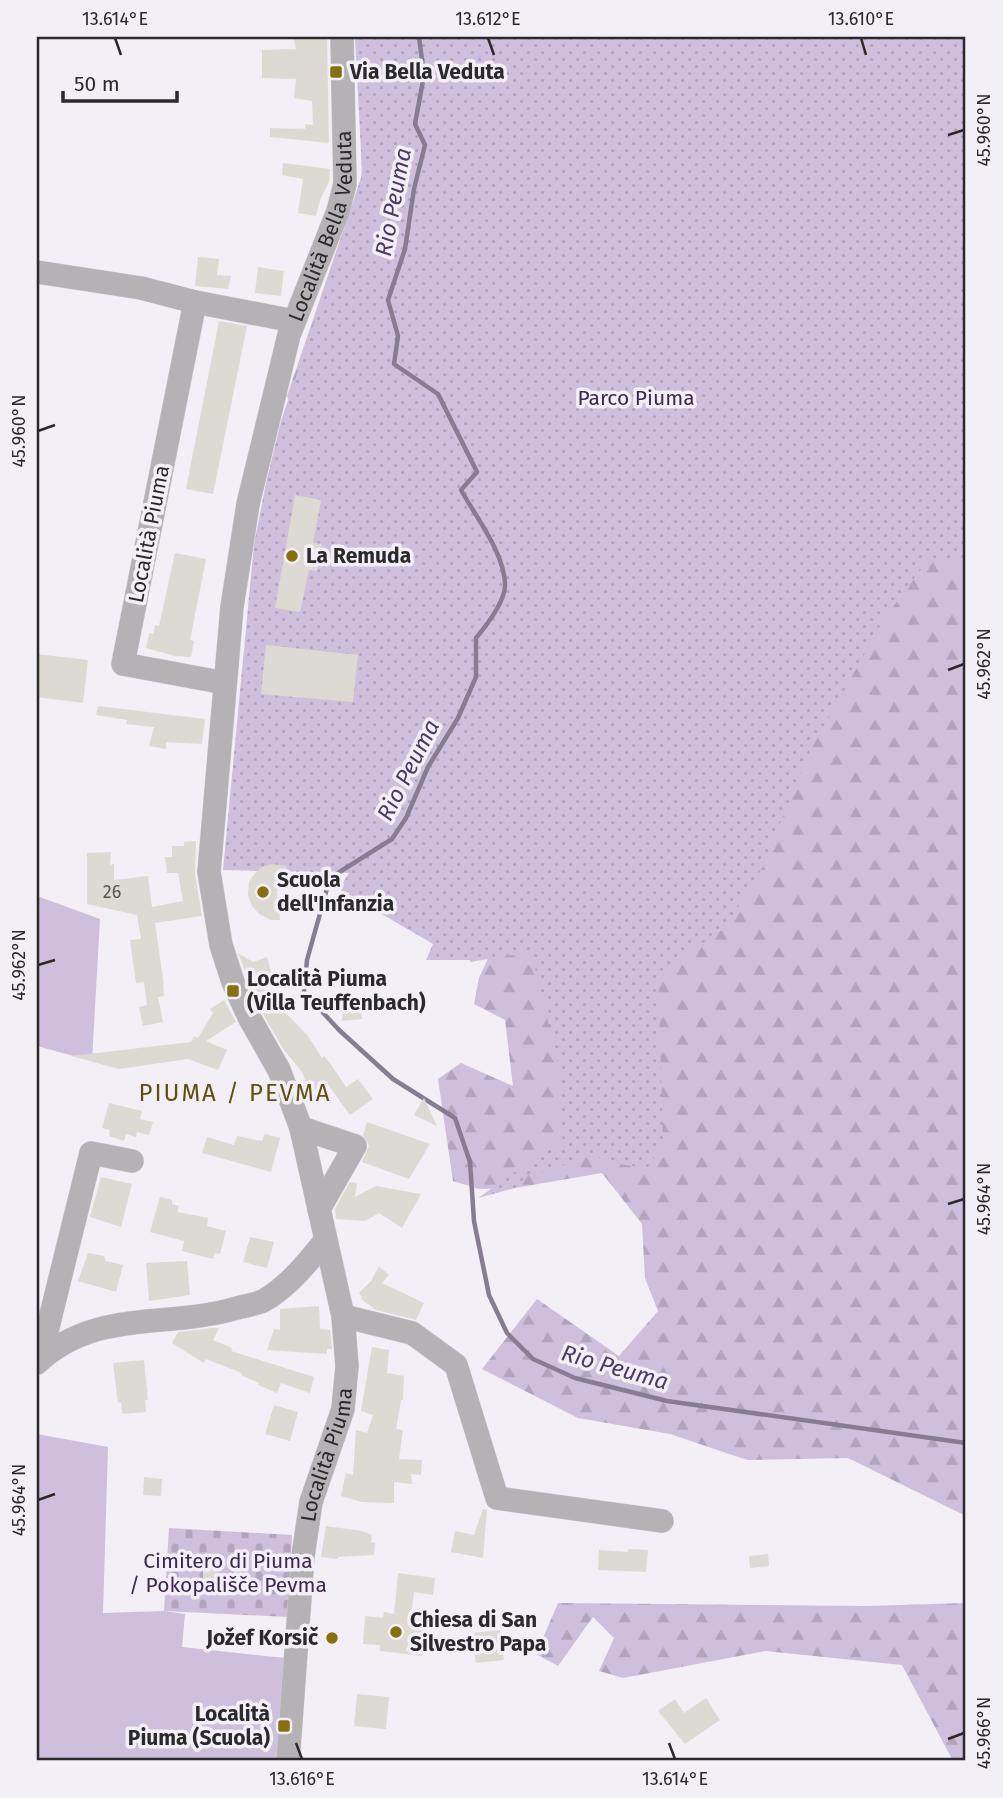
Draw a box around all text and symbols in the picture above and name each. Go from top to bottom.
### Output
text: 13.614°E [82,8,148,30]
text: 13.612°E [455,8,521,30]
text: 13.610°E [828,8,894,30]
place label: Via Bella Veduta [349,59,505,85]
scale bar [63,60,177,104]
marker: Via Bella Veduta [328,64,344,80]
text: 50 m [74,71,120,97]
text: 45.960°N [973,93,995,167]
street label: Località Bella Veduta [283,130,358,326]
water label: Rio Peuma [369,145,417,259]
park label: Parco Piuma [577,385,695,411]
text: 45.960°N [8,394,30,468]
street label: Località Piuma [123,463,175,605]
place label: La Remuda [306,543,411,569]
marker: La Remuda [284,548,300,564]
text: 45.962°N [973,628,995,700]
water label: Rio Peuma [371,715,445,825]
place label: Scuola dell'Infanzia [277,867,394,917]
house number: 26 [103,881,121,903]
marker: Scuola dell'Infanzia [255,884,271,900]
text: 45.962°N [8,929,30,1001]
place label: Località Piuma (Villa Teuffenbach) [247,966,426,1016]
marker: Località Piuma (Villa Teuffenbach) [225,983,241,999]
district label: PIUMA / PEVMA [139,1079,331,1107]
text: 45.964°N [973,1163,995,1235]
water label: Rio Peuma [558,1338,672,1396]
street label: Località Piuma [295,1387,358,1524]
text: 45.964°N [8,1464,30,1536]
park label: Cimitero di Piuma / Pokopališče Pevma [129,1548,327,1598]
place label: Chiesa di San Silvestro Papa [410,1607,546,1657]
marker: Chiesa di San Silvestro Papa [388,1624,404,1640]
place label: Jožef Korsič [205,1625,319,1651]
marker: Jožef Korsič [324,1630,340,1646]
text: 45.966°N [973,1697,995,1769]
place label: Località Piuma (Scuola) [128,1701,270,1751]
marker: Località Piuma (Scuola) [276,1718,292,1734]
text: 13.616°E [269,1768,335,1790]
text: 13.614°E [642,1768,708,1790]

